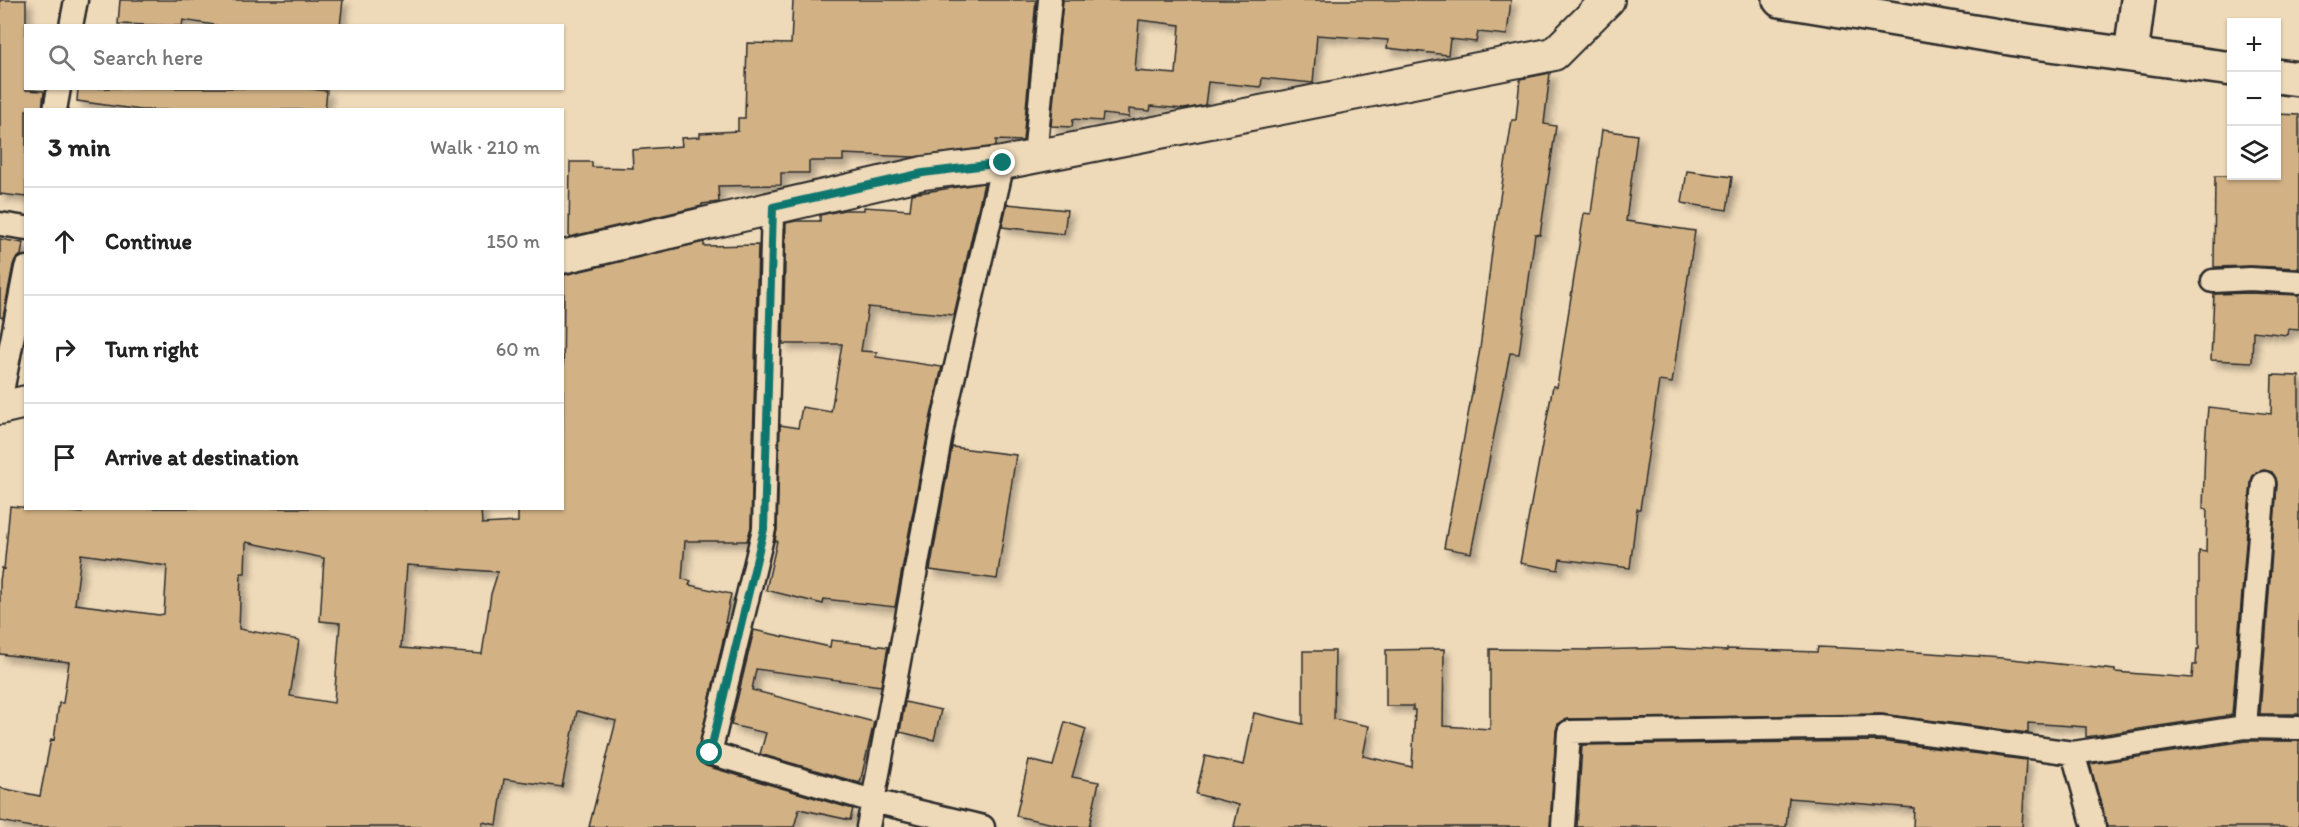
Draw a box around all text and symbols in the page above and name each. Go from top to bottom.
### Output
map controls [2227,18,2281,180]
button: + [2227,18,2281,72]
search box [24,24,564,90]
icon: search [45,41,78,74]
text: Search here [93,44,203,71]
button: − [2227,72,2281,126]
button: layers [2227,126,2281,180]
text: 3 min [48,131,110,163]
text: Walk · 210 m [430,135,540,159]
route end [989,149,1015,175]
icon: ahead [48,225,81,258]
text: Continue [105,228,192,255]
text: 150 m [487,229,540,253]
icon: right [48,333,81,366]
text: Turn right [105,336,199,363]
text: 60 m [496,337,540,361]
icon: arrive [48,441,81,474]
text: Arrive at destination [105,444,299,471]
route start [696,739,722,765]

